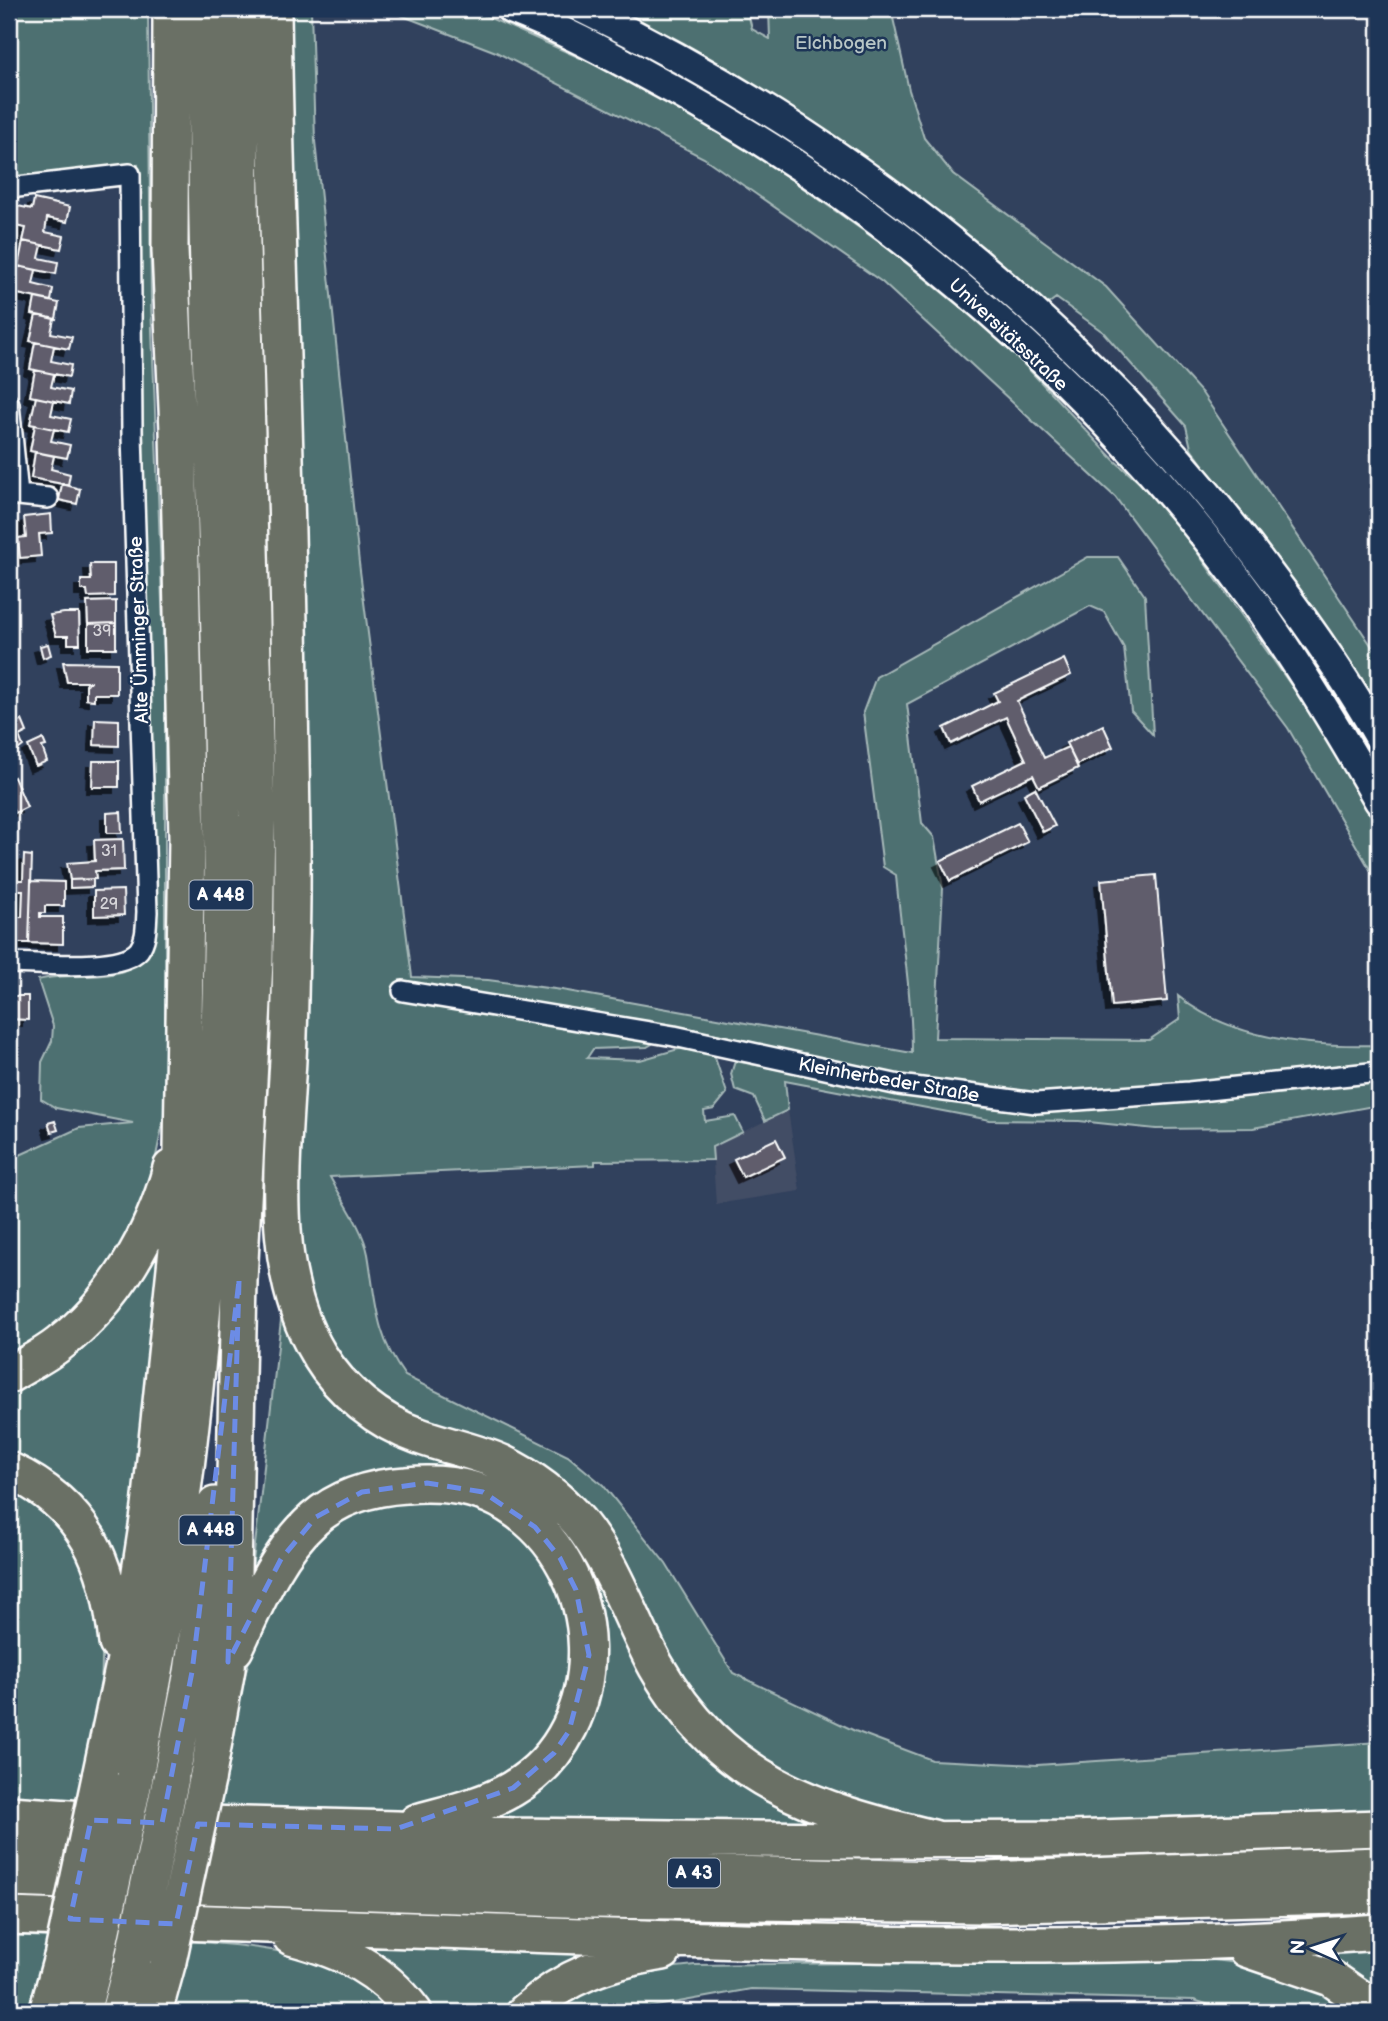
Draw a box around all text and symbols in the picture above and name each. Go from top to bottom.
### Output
park label: Elchbogen [795,32,887,55]
street label: Universitätsstraße [944,274,1072,396]
street label: Alte Ümminger Straße [125,536,154,724]
house number: 39 [92,622,112,641]
house number: 31 [101,842,117,861]
road number: A 448 [190,880,252,910]
house number: 29 [100,895,118,914]
street label: Kleinherbeder Straße [796,1053,981,1108]
road number: A 448 [180,1516,242,1545]
road number: A 43 [668,1858,720,1887]
north arrow [1280,1912,1350,1982]
text: N [1287,1939,1310,1955]

